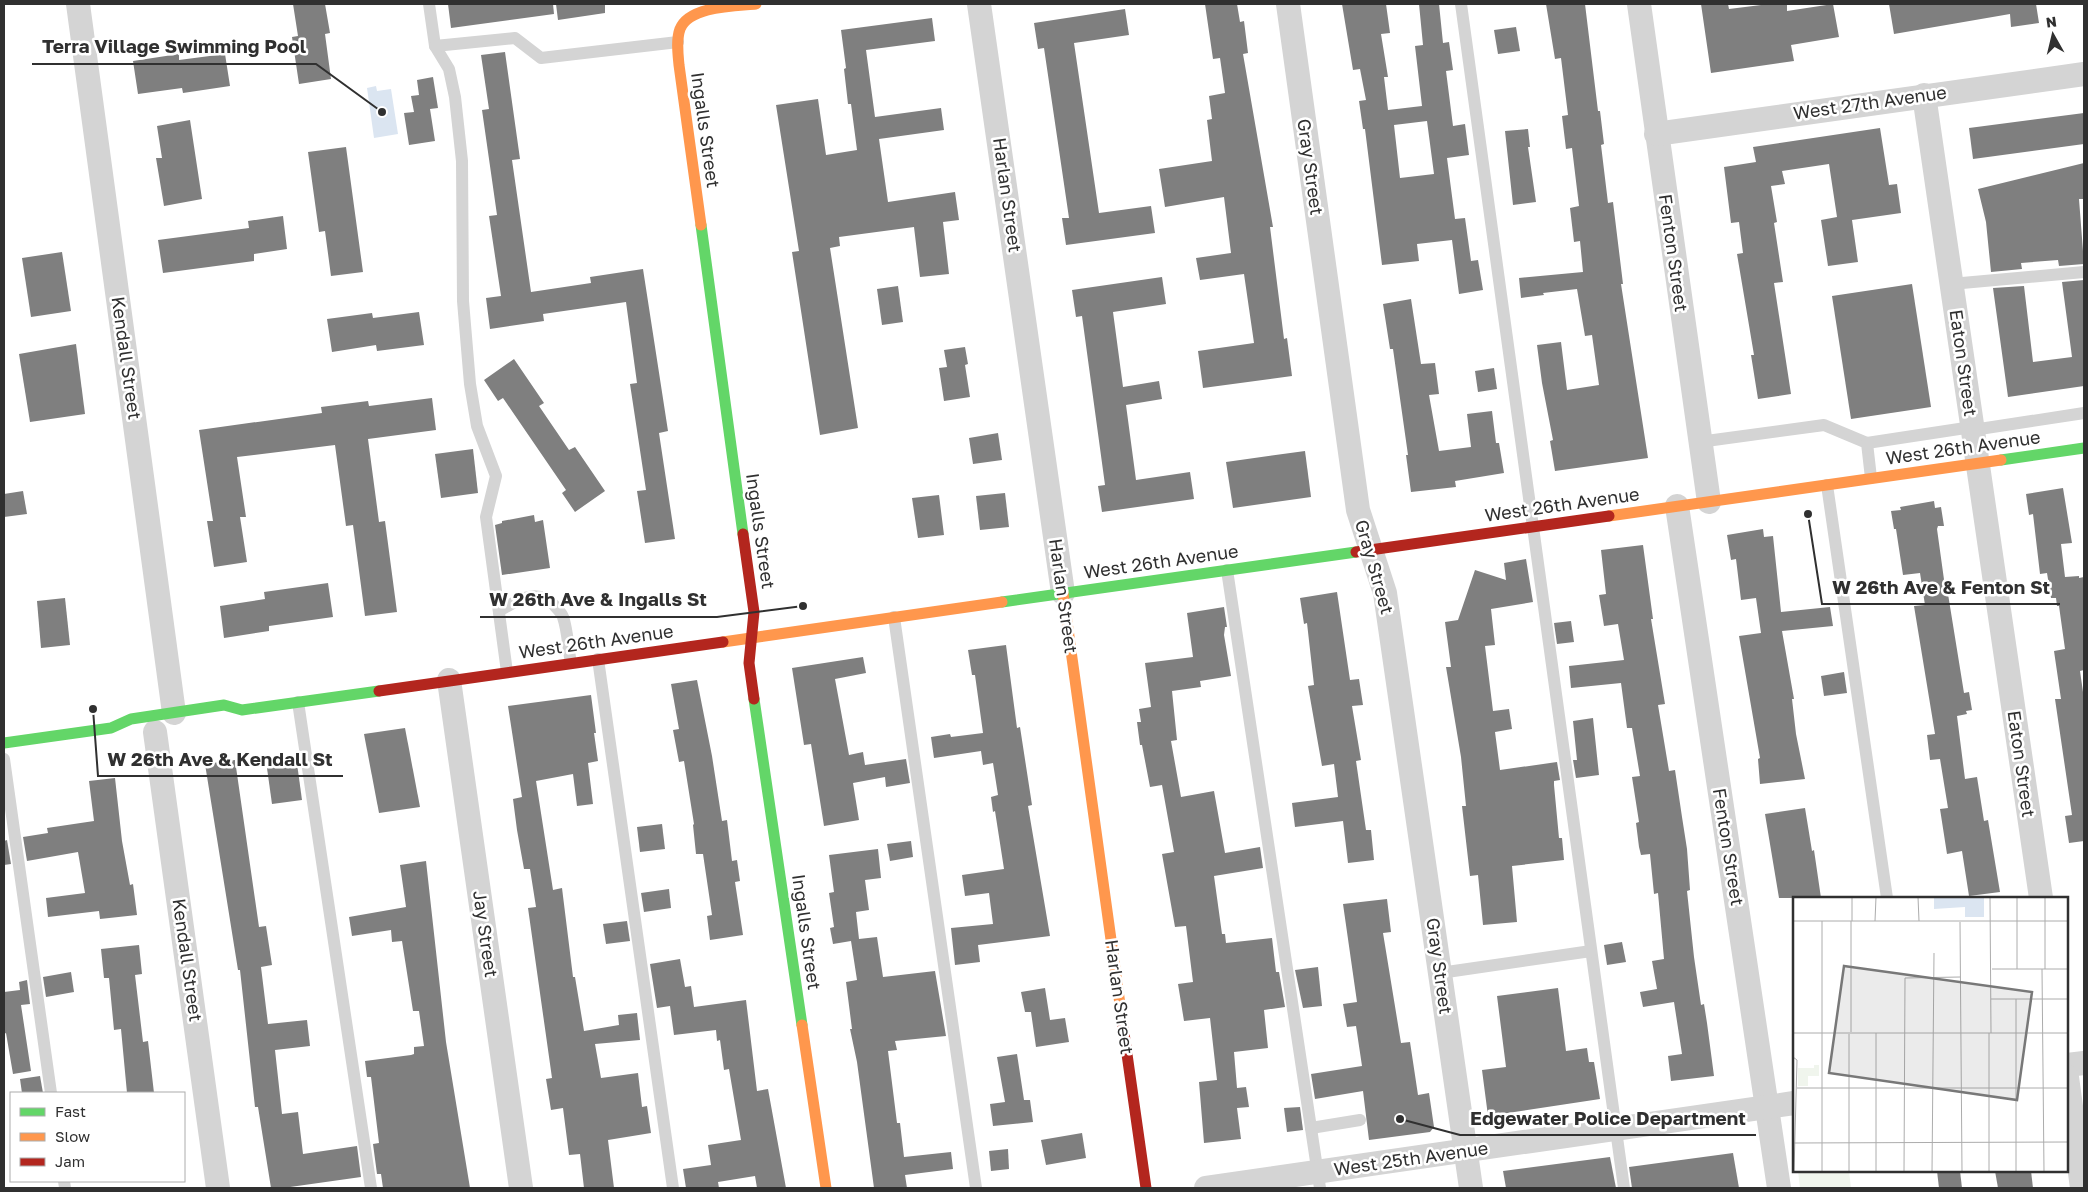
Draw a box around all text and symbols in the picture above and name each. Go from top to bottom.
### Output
north arrow [2028,10,2078,60]
text: N [2045,12,2058,31]
callout: Terra Village Swimming Pool [32,30,316,64]
text: Terra Village Swimming Pool [42,34,306,57]
street label: Ingalls Street [687,70,725,189]
street label: West 27th Avenue [1792,80,1948,124]
street label: Gray Street [1293,117,1329,217]
street label: Harlan Street [989,136,1027,254]
street label: Fenton Street [1655,193,1693,313]
street label: Kendall Street [107,295,147,421]
street label: Eaton Street [1946,308,1982,418]
street label: West 26th Avenue [1884,425,2042,469]
street label: Ingalls Street [742,471,780,590]
street label: West 26th Avenue [1483,482,1641,526]
street label: Gray Street [1351,517,1399,616]
street label: Harlan Street [1045,537,1083,655]
street label: West 26th Avenue [1082,539,1240,583]
callout: W 26th Ave & Fenton St [1822,570,2060,604]
text: W 26th Ave & Fenton St [1832,575,2050,598]
callout: W 26th Ave & Ingalls St [480,583,717,617]
text: W 26th Ave & Ingalls St [489,587,707,610]
street label: West 26th Avenue [517,619,675,663]
street label: Eaton Street [2004,709,2040,819]
callout: W 26th Ave & Kendall St [98,742,343,776]
text: W 26th Ave & Kendall St [107,747,333,770]
street label: Fenton Street [1709,786,1749,907]
street label: Ingalls Street [788,872,826,991]
street label: Jay Street [469,889,503,979]
street label: Kendall Street [168,897,208,1023]
inset map [1793,897,2068,1172]
street label: Gray Street [1422,916,1458,1016]
street label: Harlan Street [1101,938,1139,1056]
legend [10,1092,185,1182]
callout: Edgewater Police Department [1460,1101,1756,1135]
text: Fast [55,1102,86,1120]
text: Edgewater Police Department [1470,1106,1746,1129]
text: Slow [55,1127,90,1145]
street label: West 25th Avenue [1332,1136,1489,1180]
text: Jam [55,1152,85,1170]

